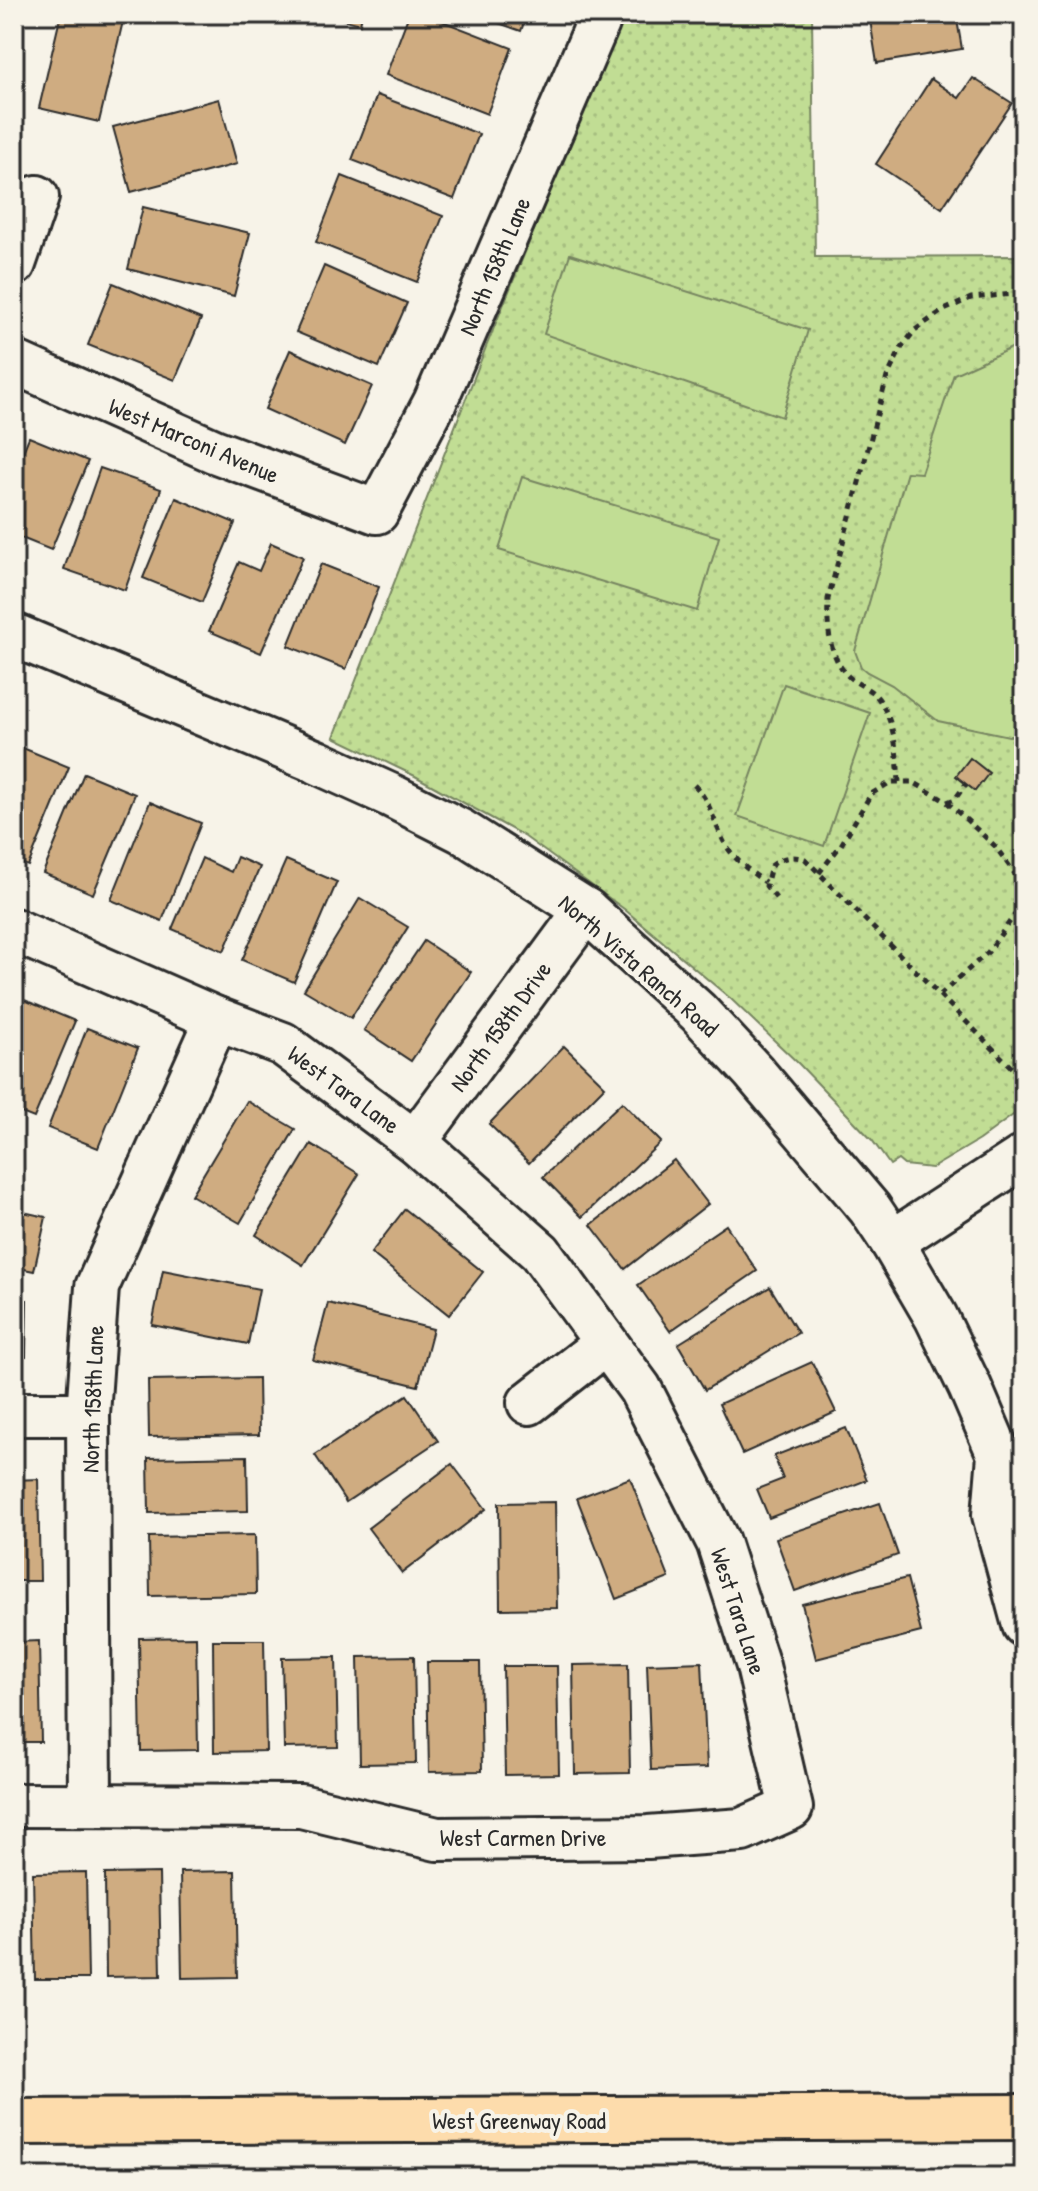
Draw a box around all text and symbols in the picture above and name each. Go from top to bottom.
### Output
street label: North 158th Lane [450,192,538,340]
street label: West Marconi Avenue [104,390,284,490]
street label: North Vista Ranch Road [552,887,726,1043]
street label: North 158th Drive [442,954,558,1098]
street label: West Tara Lane [282,1038,407,1141]
street label: North 158th Lane [73,1324,111,1473]
street label: West Tara Lane [704,1544,775,1679]
street label: West Carmen Drive [440,1821,607,1853]
street label: West Greenway Road [432,2104,606,2136]

